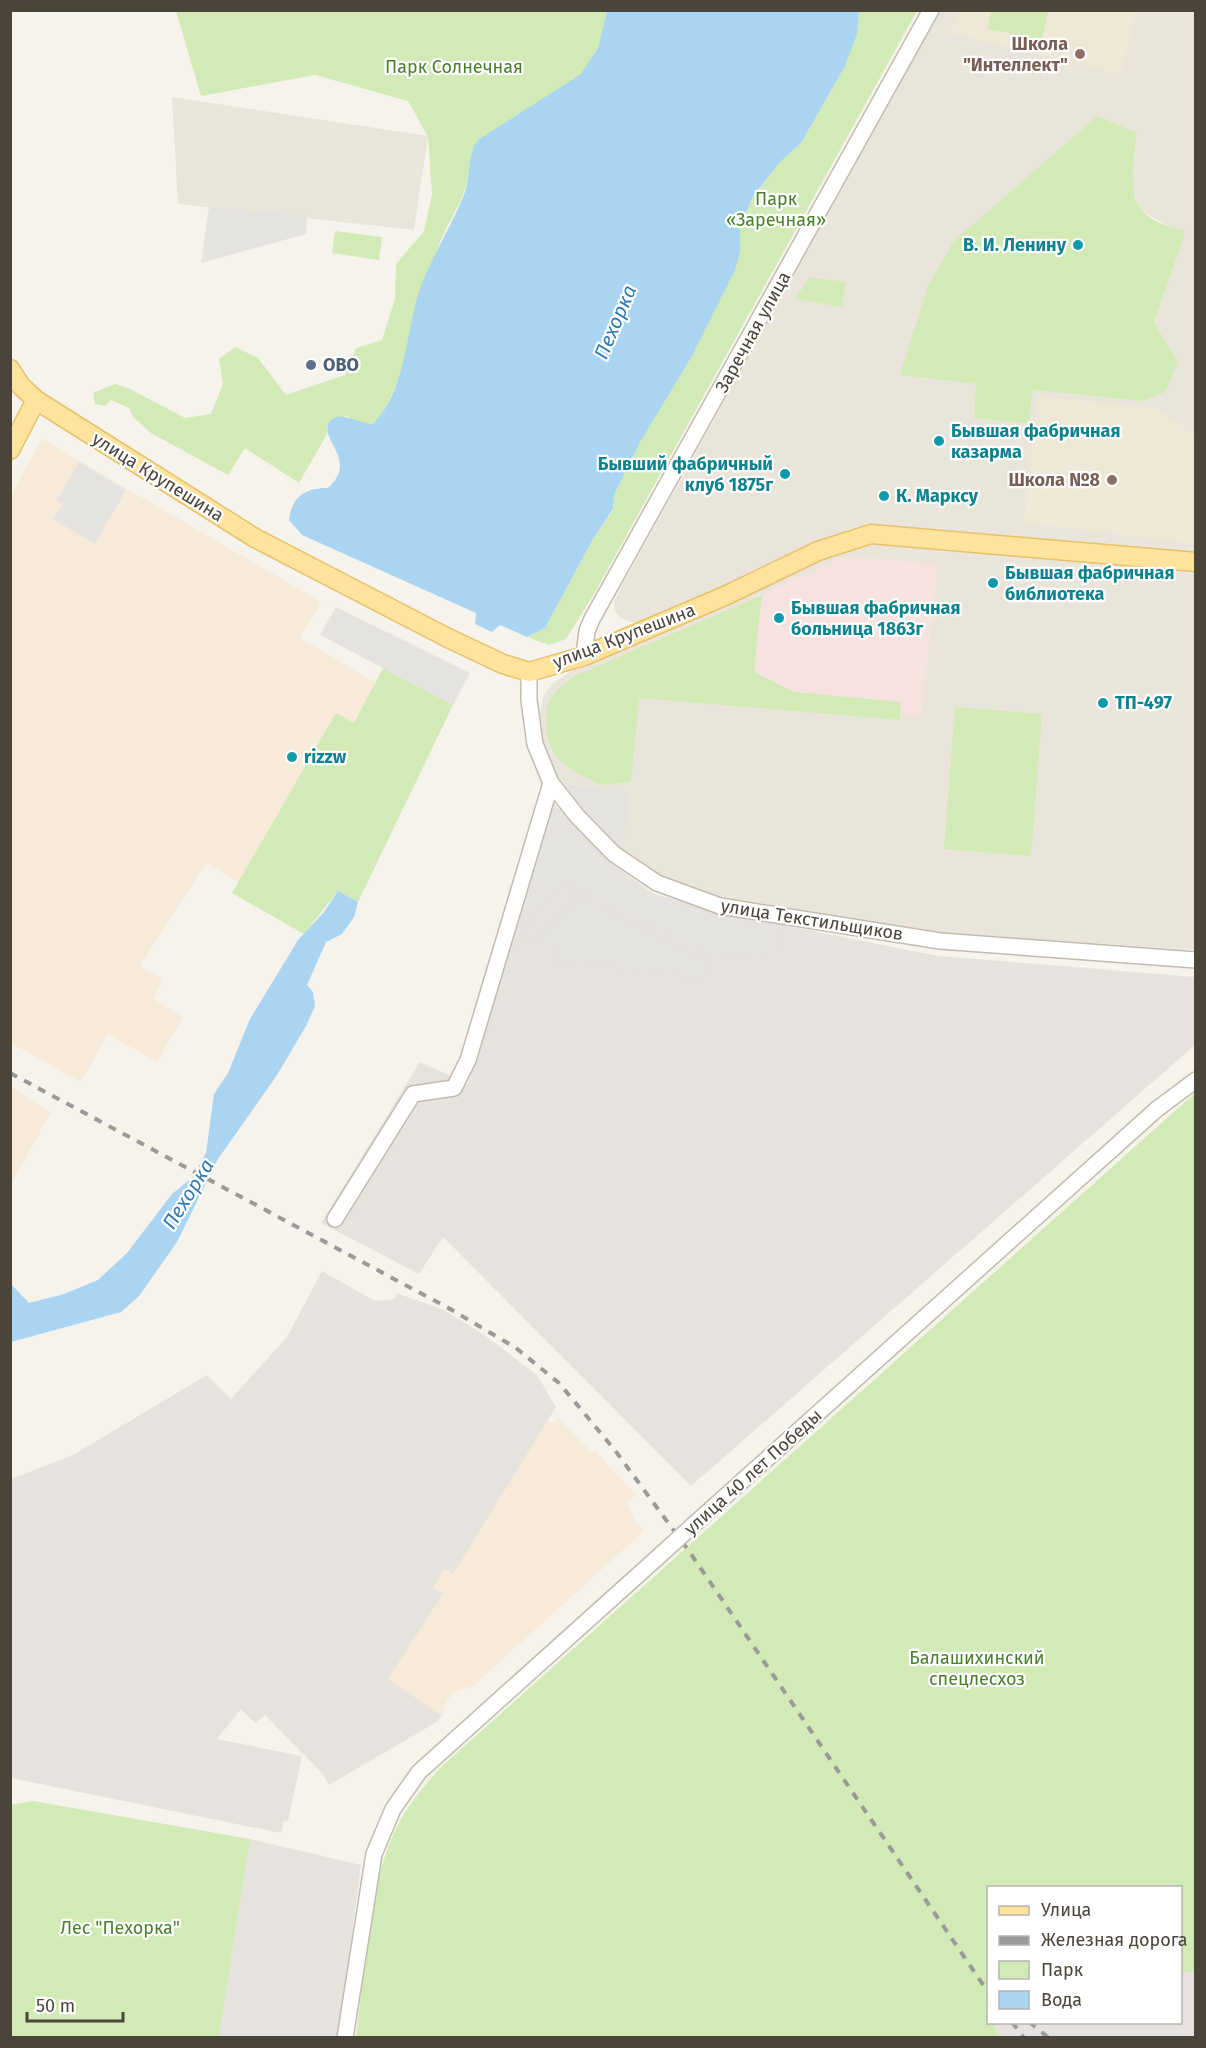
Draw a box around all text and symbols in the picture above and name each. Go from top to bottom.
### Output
place label: Школа "Интеллект" [963,33,1068,76]
marker: Школа "Интеллект" [1073,47,1087,61]
park label: Парк Солнечная [385,56,523,78]
park label: Парк «Заречная» [726,188,826,231]
place label: В. И. Ленину [963,234,1067,256]
marker: В. И. Ленину [1071,238,1085,252]
street label: Заречная улица [711,268,795,396]
water label: Пехорка [589,281,641,363]
place label: ОВО [323,354,359,376]
marker: ОВО [304,358,318,372]
place label: Бывшая фабричная казарма [951,420,1121,463]
street label: улица Крупешина [88,428,228,526]
marker: Бывшая фабричная казарма [932,434,946,448]
place label: Бывший фабричный клуб 1875г [598,453,773,496]
marker: Бывший фабричный клуб 1875г [778,467,792,481]
place label: Школа №8 [1008,469,1100,491]
marker: Школа №8 [1105,473,1119,487]
place label: К. Марксу [896,485,979,507]
marker: К. Марксу [877,489,891,503]
place label: Бывшая фабричная библиотека [1005,562,1175,605]
marker: Бывшая фабричная библиотека [986,576,1000,590]
place label: Бывшая фабричная больница 1863г [791,597,961,640]
street label: улица Крупешина [550,599,698,673]
marker: Бывшая фабричная больница 1863г [772,611,786,625]
place label: ТП-497 [1115,692,1172,714]
marker: ТП-497 [1096,696,1110,710]
place label: rizzw [304,746,347,768]
marker: rizzw [285,750,299,764]
street label: улица Текстильщиков [719,895,905,945]
water label: Пехорка [157,1155,219,1233]
street label: улица 40 лет Победы [680,1404,826,1540]
park label: Балашихинский спецлесхоз [909,1647,1045,1690]
legend [987,1886,1182,2024]
text: Улица [1041,1899,1091,1921]
park label: Лес "Пехорка" [60,1917,180,1939]
text: Железная дорога [1041,1929,1188,1951]
text: Парк [1041,1959,1084,1981]
scale bar [27,1985,123,2023]
text: Вода [1041,1989,1082,2011]
text: 50 m [36,1995,75,2017]

